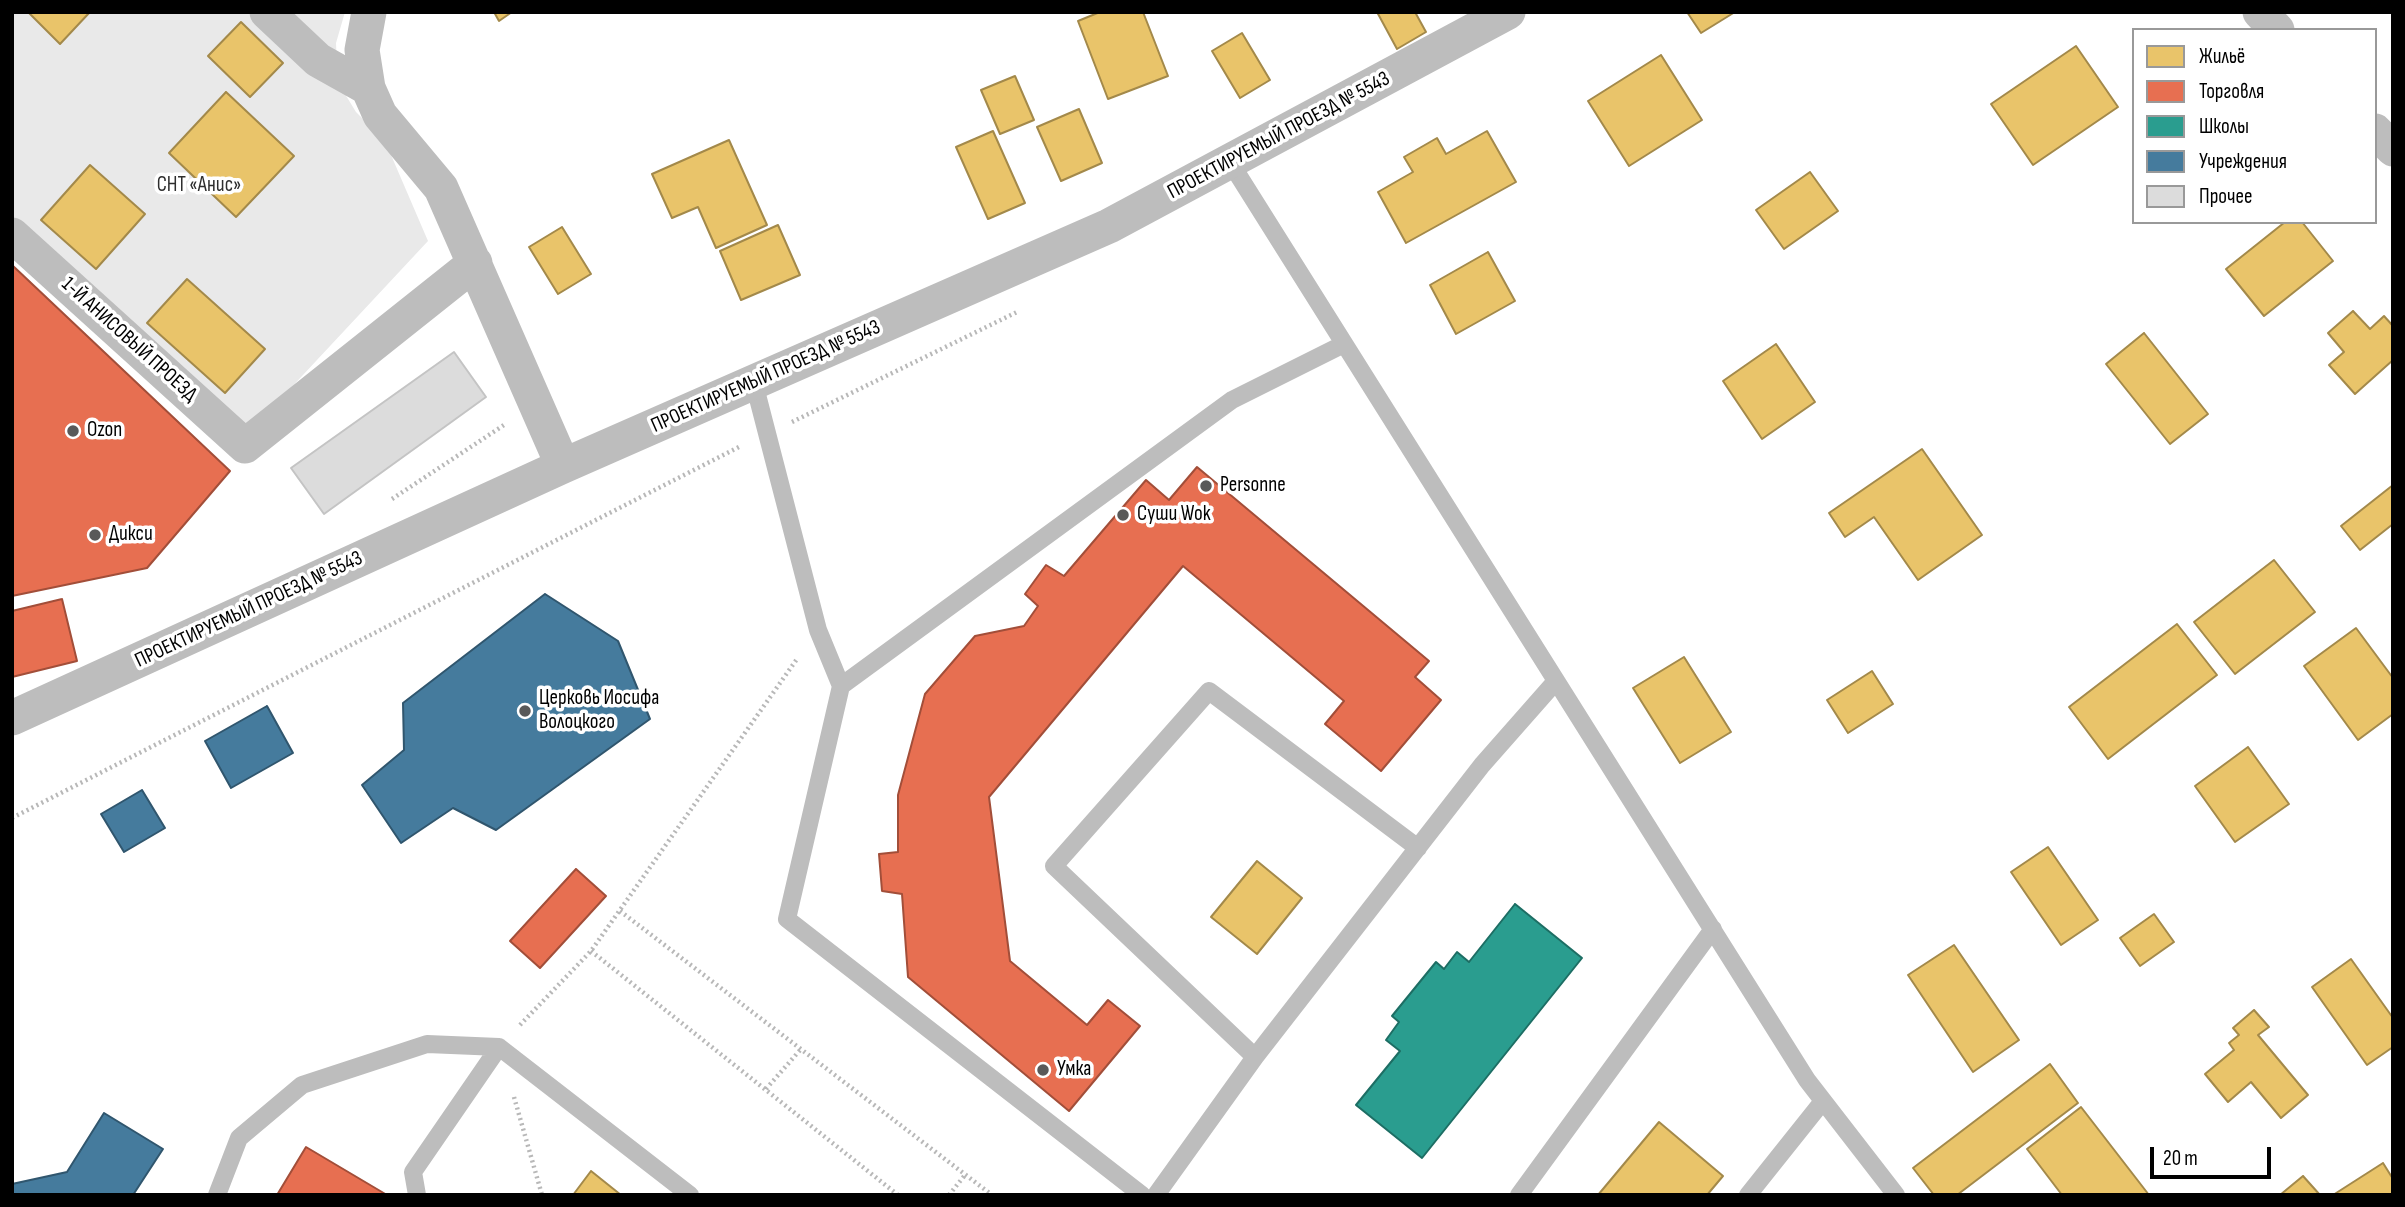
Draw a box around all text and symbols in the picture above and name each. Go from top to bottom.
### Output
legend [2132,28,2377,224]
text: Жильё [2199,44,2245,69]
street label: ПРОЕКТИРУЕМЫЙ ПРОЕЗД № 5543 [1164,67,1394,205]
text: Торговля [2199,79,2264,104]
text: Школы [2199,114,2249,139]
text: Учреждения [2199,149,2287,174]
park label: СНТ «Анис» [157,173,241,199]
text: Прочее [2199,184,2252,209]
street label: 1-Й АНИСОВЫЙ ПРОЕЗД [56,272,202,408]
street label: ПРОЕКТИРУЕМЫЙ ПРОЕЗД № 5543 [648,315,884,439]
place label: Ozon [87,418,122,444]
marker: Ozon [65,423,81,439]
place label: Personne [1220,473,1286,499]
marker: Personne [1198,478,1214,494]
place label: Суши Wok [1137,502,1211,528]
marker: Суши Wok [1115,507,1131,523]
place label: Дикси [109,522,153,548]
marker: Дикси [87,527,103,543]
street label: ПРОЕКТИРУЕМЫЙ ПРОЕЗД № 5543 [131,546,367,674]
place label: Церковь Иосифа Волоцкого [539,686,659,736]
marker: Церковь Иосифа Волоцкого [517,703,533,719]
place label: Умка [1057,1057,1091,1083]
marker: Умка [1035,1062,1051,1078]
scale bar [2153,1134,2274,1178]
text: 20 m [2163,1146,2198,1171]

